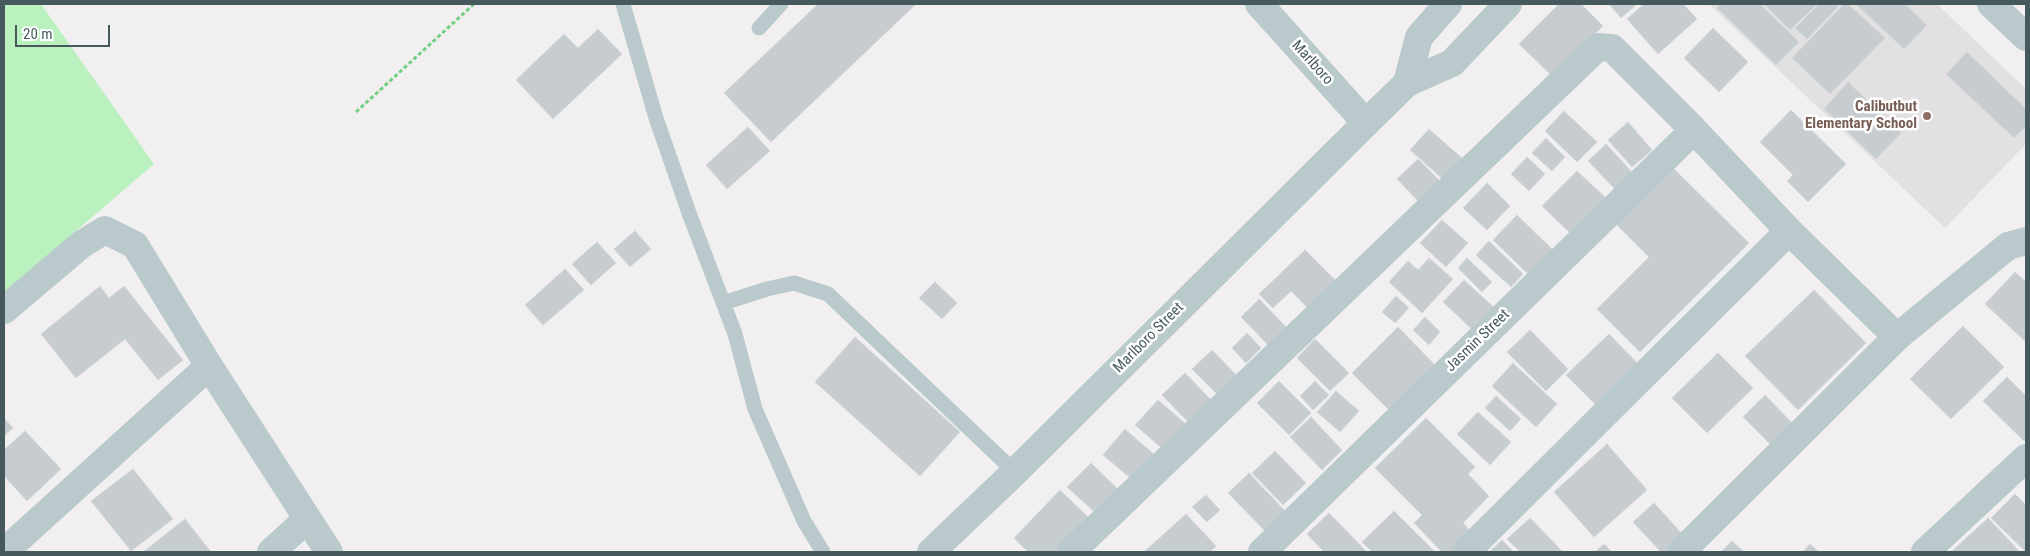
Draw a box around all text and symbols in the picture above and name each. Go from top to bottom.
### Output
scale bar [18,15,112,47]
text: 20 m [23,25,53,43]
street label: Marlboro [1287,37,1337,89]
place label: Calibutbut Elementary School [1805,98,1917,133]
marker: Calibutbut Elementary School [1921,110,1933,122]
street label: Marlboro Street [1110,299,1188,377]
street label: Jasmin Street [1442,306,1514,376]

